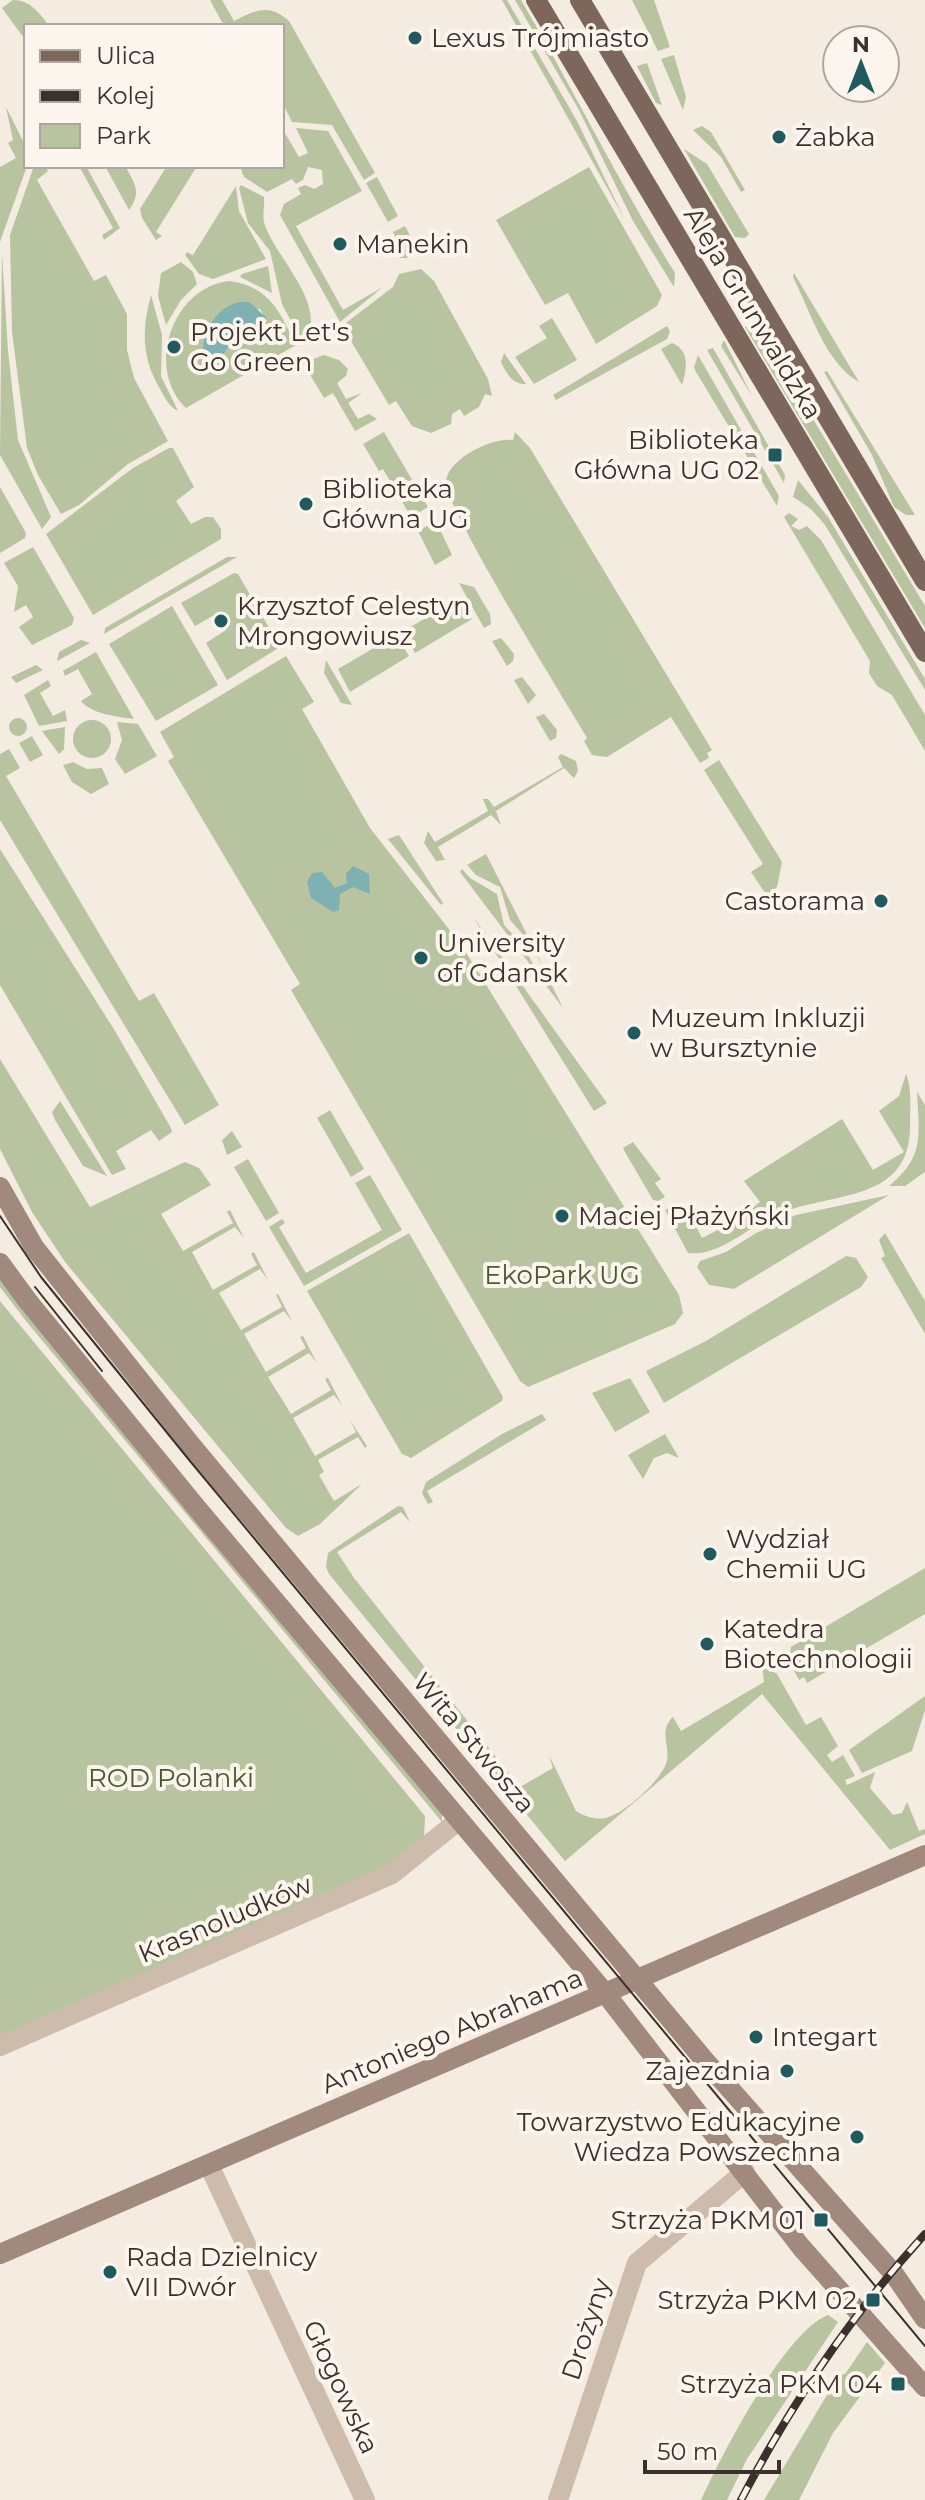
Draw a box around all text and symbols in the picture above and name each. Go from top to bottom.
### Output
place label: Lexus Trójmiasto [431,22,649,54]
legend [24,24,284,168]
north arrow [821,24,901,104]
marker: Lexus Trójmiasto [406,29,424,47]
text: N [852,31,870,58]
text: Ulica [96,41,156,70]
text: Kolej [96,81,155,110]
text: Park [96,121,151,150]
place label: Żabka [795,121,876,153]
marker: Żabka [770,128,788,146]
street label: Aleja Grunwaldzka [677,201,829,425]
place label: Manekin [356,228,470,260]
marker: Manekin [331,235,349,253]
place label: Projekt Let's Go Green [190,316,349,378]
marker: Projekt Let's Go Green [165,338,183,356]
place label: Biblioteka Główna UG 02 [574,424,759,486]
marker: Biblioteka Główna UG 02 [766,446,784,464]
place label: Biblioteka Główna UG [322,473,469,535]
marker: Biblioteka Główna UG [297,495,315,513]
place label: Krzysztof Celestyn Mrongowiusz [237,590,471,652]
marker: Krzysztof Celestyn Mrongowiusz [212,612,230,630]
place label: Castorama [725,885,865,917]
marker: Castorama [872,892,890,910]
place label: University of Gdansk [437,927,568,989]
marker: University of Gdansk [412,949,430,967]
place label: Muzeum Inkluzji w Bursztynie [650,1002,866,1064]
marker: Muzeum Inkluzji w Bursztynie [625,1024,643,1042]
place label: Maciej Płażyński [578,1200,790,1232]
marker: Maciej Płażyński [553,1207,571,1225]
park label: EkoPark UG [484,1259,640,1291]
place label: Wydział Chemii UG [726,1523,867,1585]
marker: Wydział Chemii UG [701,1545,719,1563]
place label: Katedra Biotechnologii [723,1613,913,1675]
marker: Katedra Biotechnologii [698,1635,716,1653]
street label: Wita Stwosza [406,1666,542,1820]
park label: ROD Polanki [88,1762,254,1794]
street label: Krasnoludków [133,1868,317,1970]
street label: Antoniego Abrahama [317,1961,587,2101]
place label: Integart [772,2021,878,2053]
marker: Integart [747,2028,765,2046]
place label: Zajezdnia [645,2055,771,2087]
marker: Zajezdnia [778,2062,796,2080]
place label: Towarzystwo Edukacyjne Wiedza Powszechna [517,2106,841,2168]
marker: Towarzystwo Edukacyjne Wiedza Powszechna [848,2128,866,2146]
place label: Strzyża PKM 01 [611,2204,805,2236]
marker: Strzyża PKM 01 [812,2211,830,2229]
place label: Rada Dzielnicy VII Dwór [126,2241,318,2303]
marker: Rada Dzielnicy VII Dwór [101,2263,119,2281]
street label: Drożyny [554,2273,618,2384]
place label: Strzyża PKM 02 [657,2284,857,2316]
marker: Strzyża PKM 02 [864,2291,882,2309]
street label: Głogowska [296,2315,386,2459]
place label: Strzyża PKM 04 [680,2368,882,2400]
marker: Strzyża PKM 04 [889,2375,907,2393]
scale bar [645,2424,779,2474]
text: 50 m [657,2437,718,2466]

